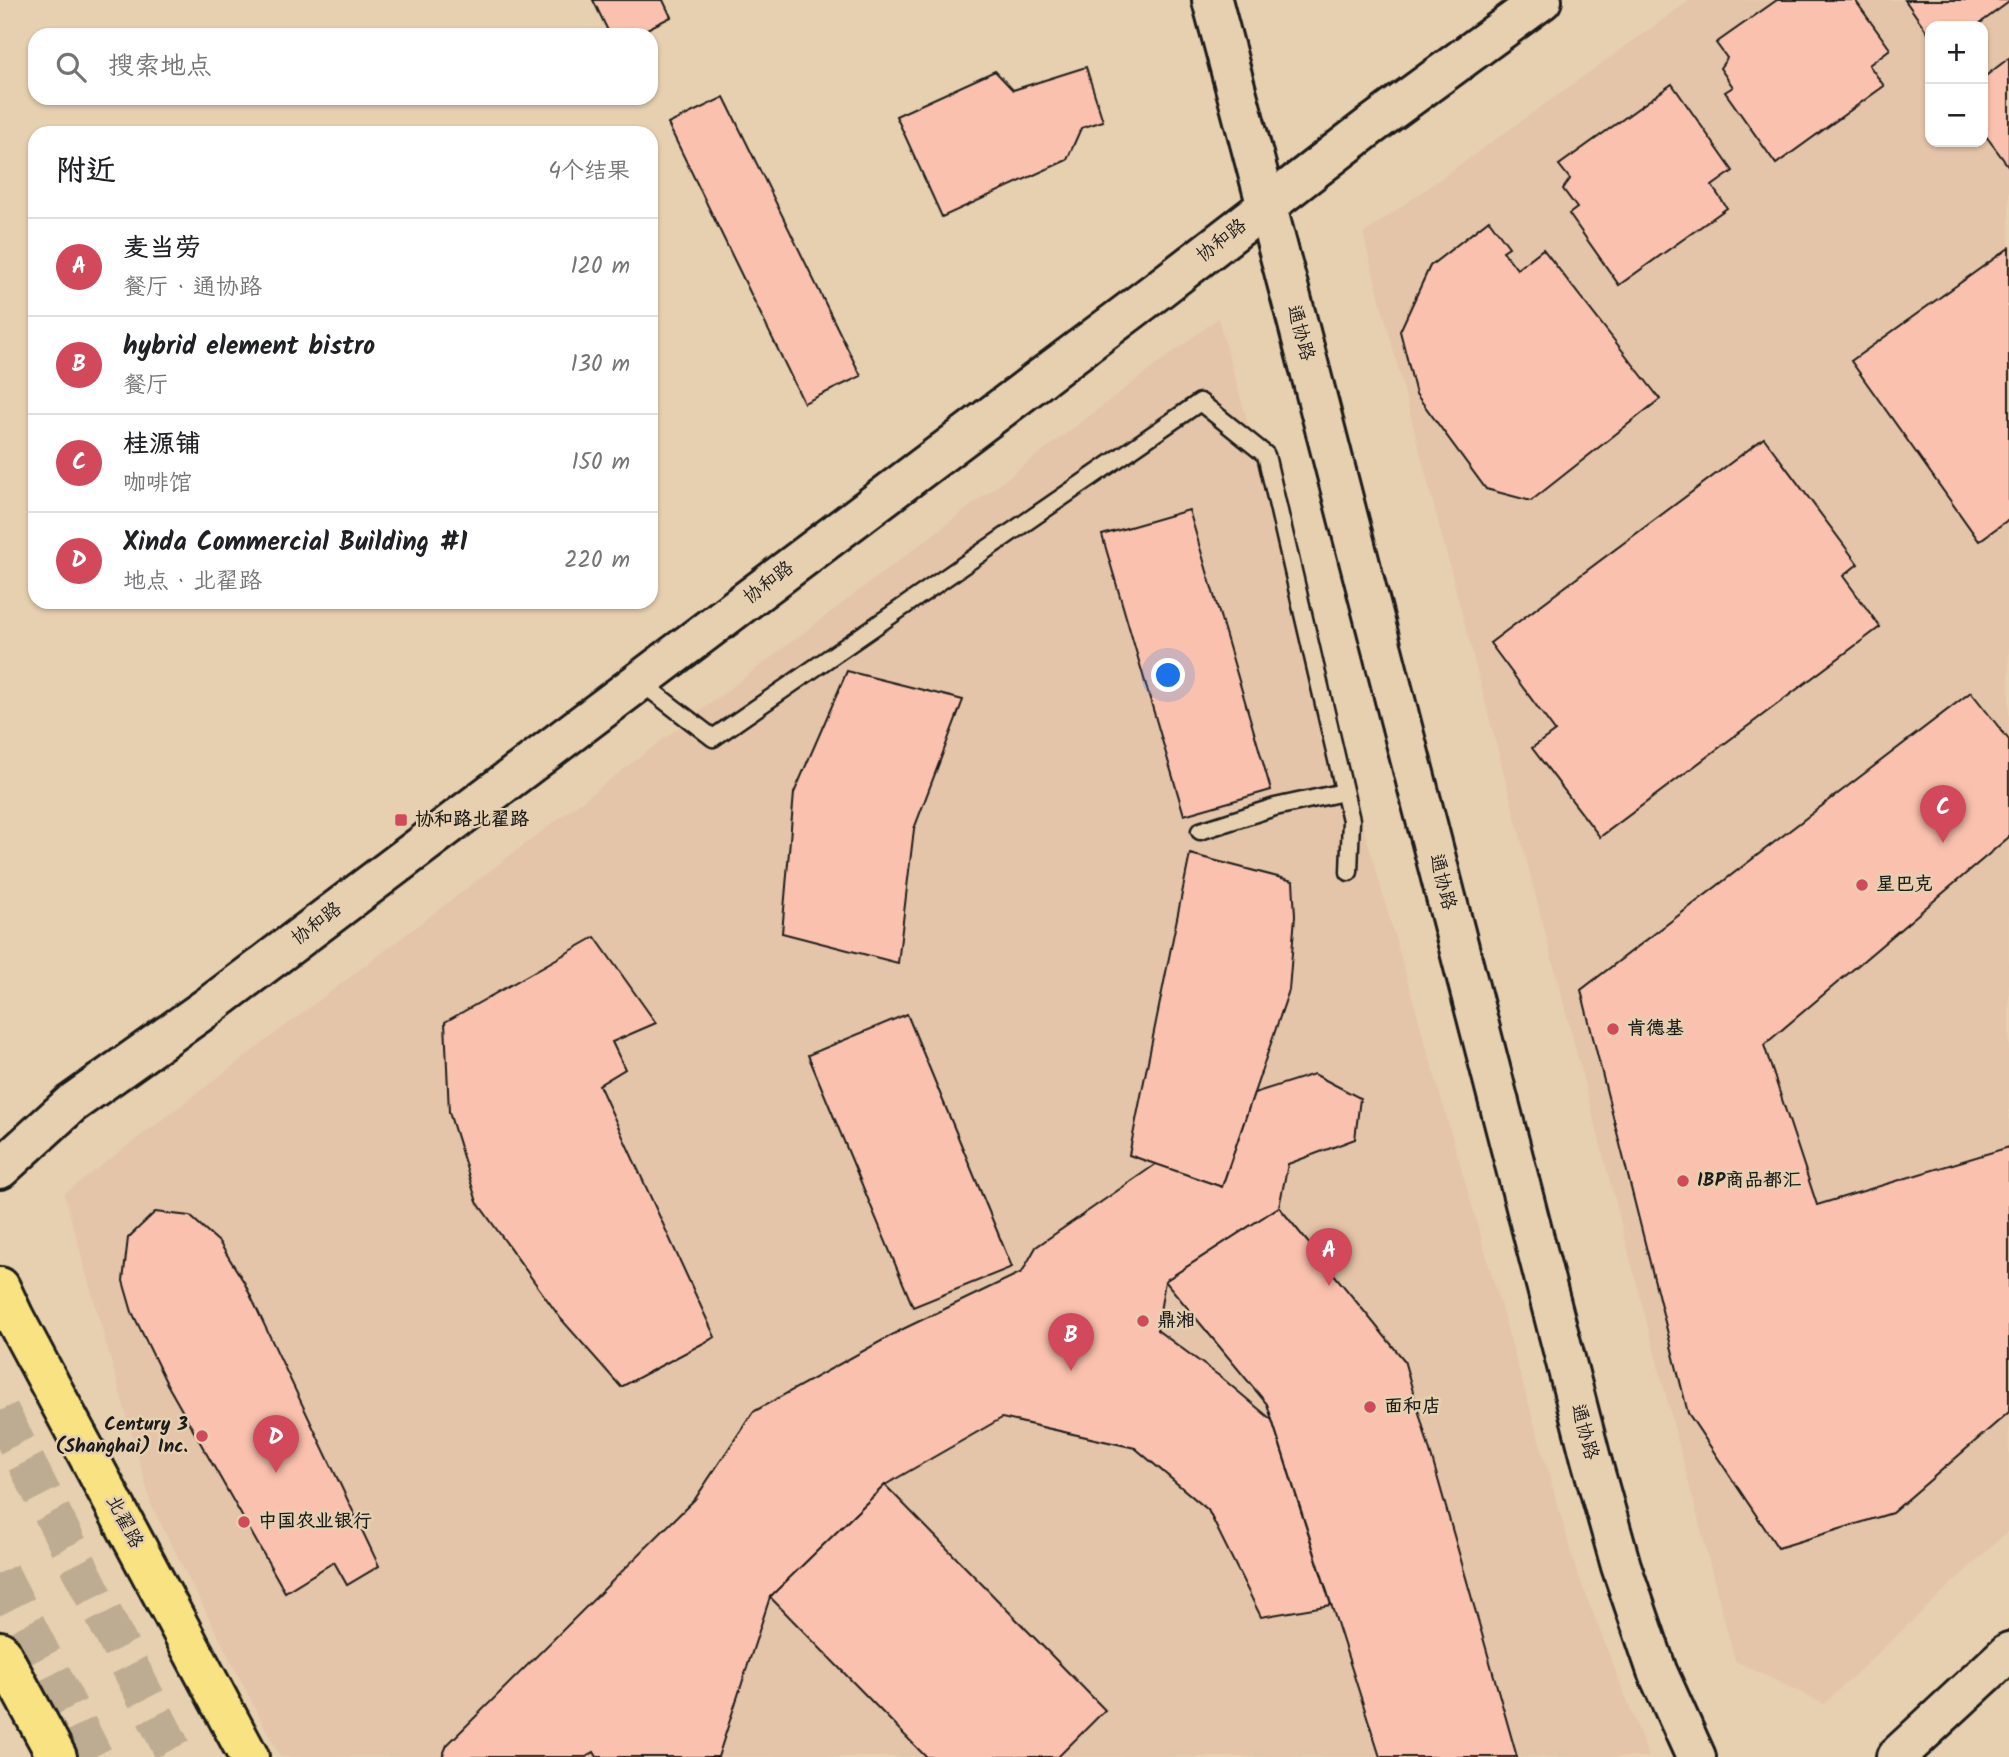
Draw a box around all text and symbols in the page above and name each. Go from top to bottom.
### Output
map controls [1925,21,1988,147]
button: + [1925,21,1988,84]
search box [28,28,658,105]
text: 搜索地点 [108,46,212,88]
icon: search [52,48,90,86]
button: − [1925,84,1988,147]
text: 附近 [56,148,116,196]
text: 4个结果 [548,154,630,190]
street label: 协和路 [1190,212,1254,270]
text: 麦当劳 [123,228,201,270]
text: A [72,249,86,285]
text: 120 m [570,249,630,285]
text: 餐厅 · 通协路 [123,270,262,306]
street label: 通协路 [1278,302,1322,364]
text: hybrid element bistro [123,326,375,368]
text: B [72,347,86,383]
text: 130 m [571,347,630,383]
text: 餐厅 [123,368,169,404]
text: 桂源铺 [123,424,201,466]
text: C [72,445,86,481]
text: 150 m [571,445,630,481]
text: 咖啡馆 [123,466,192,502]
text: Xinda Commercial Building #1 [123,522,467,564]
text: D [71,543,87,579]
text: 220 m [564,543,630,579]
street label: 协和路 [737,554,801,612]
text: 地点 · 北翟路 [123,564,262,600]
your location [1151,658,1185,692]
pin: C [1920,785,1966,843]
place label: 协和路北翟路 [415,805,529,835]
marker: 协和路北翟路 [393,812,409,828]
street label: 通协路 [1421,851,1463,913]
place label: 星巴克 [1876,870,1933,900]
marker: 星巴克 [1854,877,1870,893]
street label: 协和路 [285,895,349,953]
place label: 肯德基 [1627,1014,1684,1044]
marker: 肯德基 [1605,1021,1621,1037]
place label: IBP商品都汇 [1697,1166,1801,1196]
marker: IBP商品都汇 [1675,1173,1691,1189]
pin: A [1306,1228,1352,1286]
place label: 鼎湘 [1157,1306,1195,1336]
pin: B [1048,1313,1094,1371]
marker: 鼎湘 [1135,1313,1151,1329]
place label: 面和店 [1384,1392,1441,1422]
marker: 面和店 [1362,1399,1378,1415]
street label: 通协路 [1562,1401,1606,1463]
place label: Century 3 (Shanghai) Inc. [55,1410,188,1462]
pin: D [253,1415,299,1473]
marker: Century 3 (Shanghai) Inc. [194,1428,210,1444]
street label: 北翟路 [97,1490,151,1554]
place label: 中国农业银行 [258,1507,372,1537]
marker: 中国农业银行 [236,1514,252,1530]

